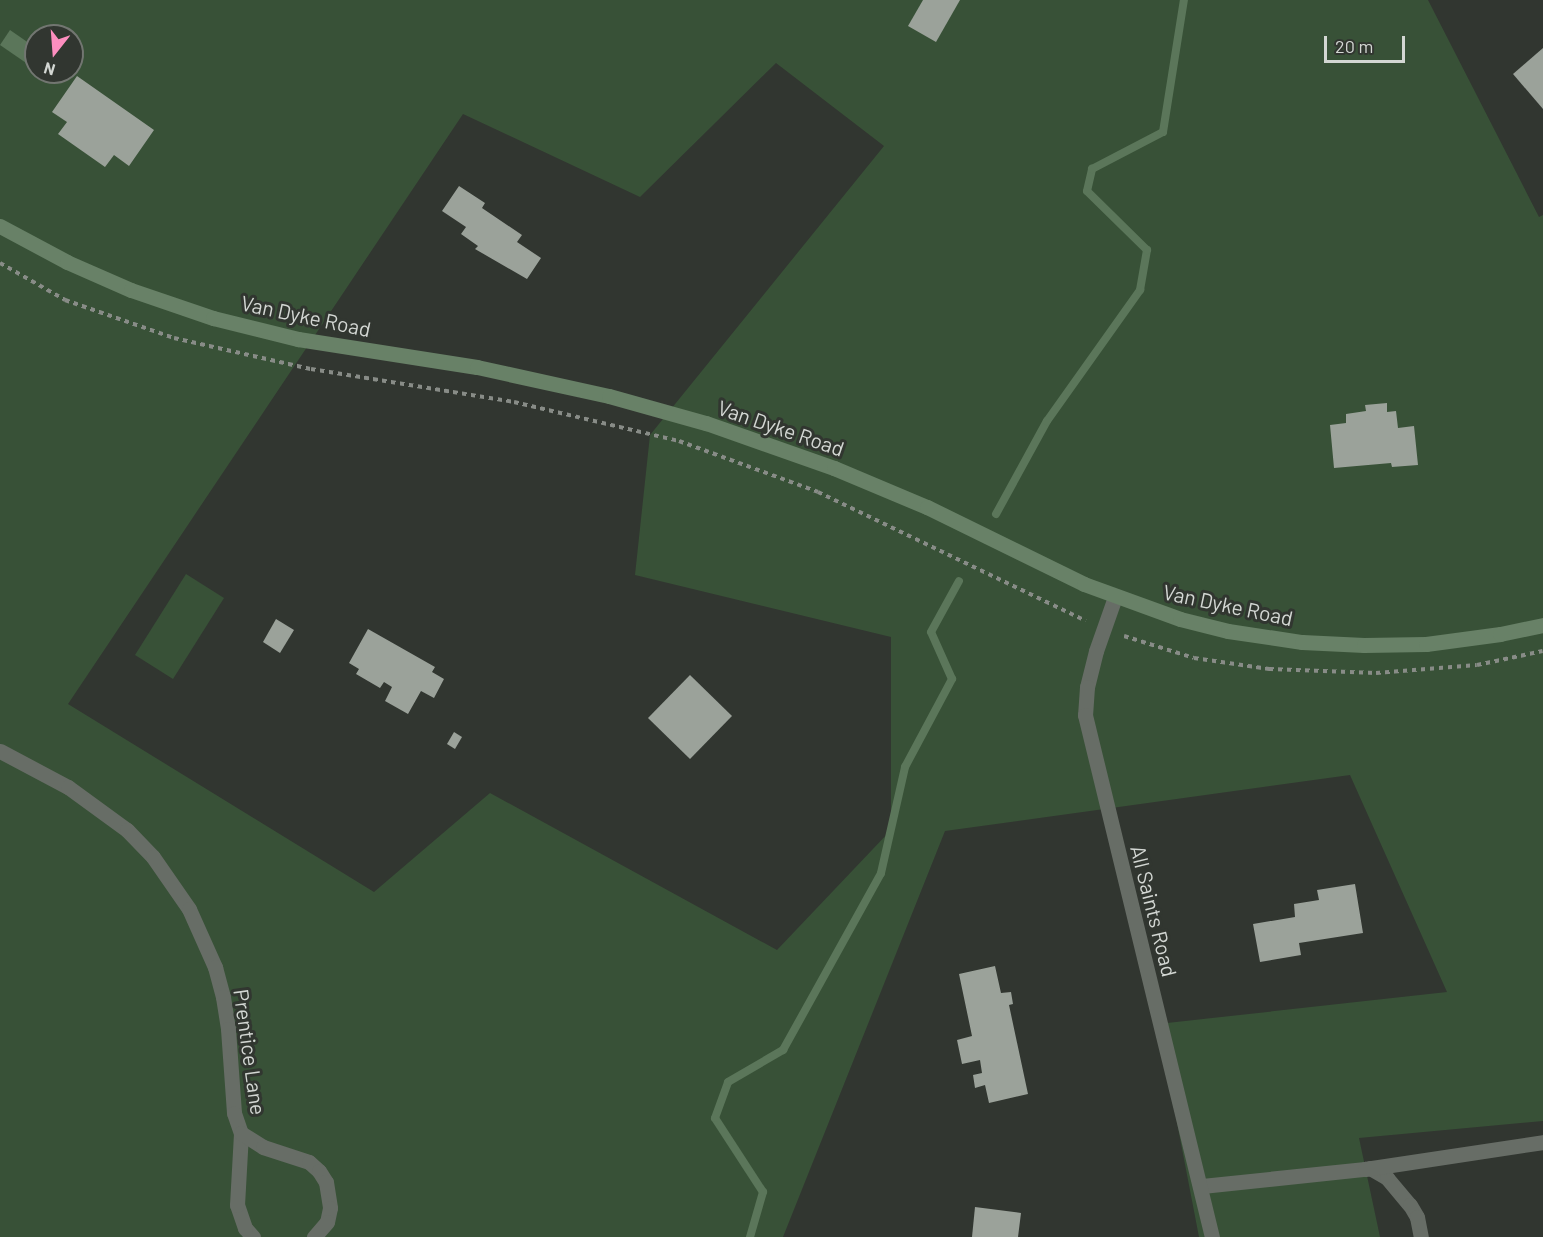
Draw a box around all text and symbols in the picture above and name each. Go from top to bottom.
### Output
north arrow [24,24,84,84]
scale bar [1327,24,1408,62]
text: 20 m [1335,35,1373,57]
text: N [41,59,57,80]
street label: Van Dyke Road [239,290,373,342]
street label: Van Dyke Road [714,395,848,461]
street label: Van Dyke Road [1161,579,1295,631]
street label: All Saints Road [1125,843,1183,979]
street label: Prentice Lane [229,987,271,1117]

